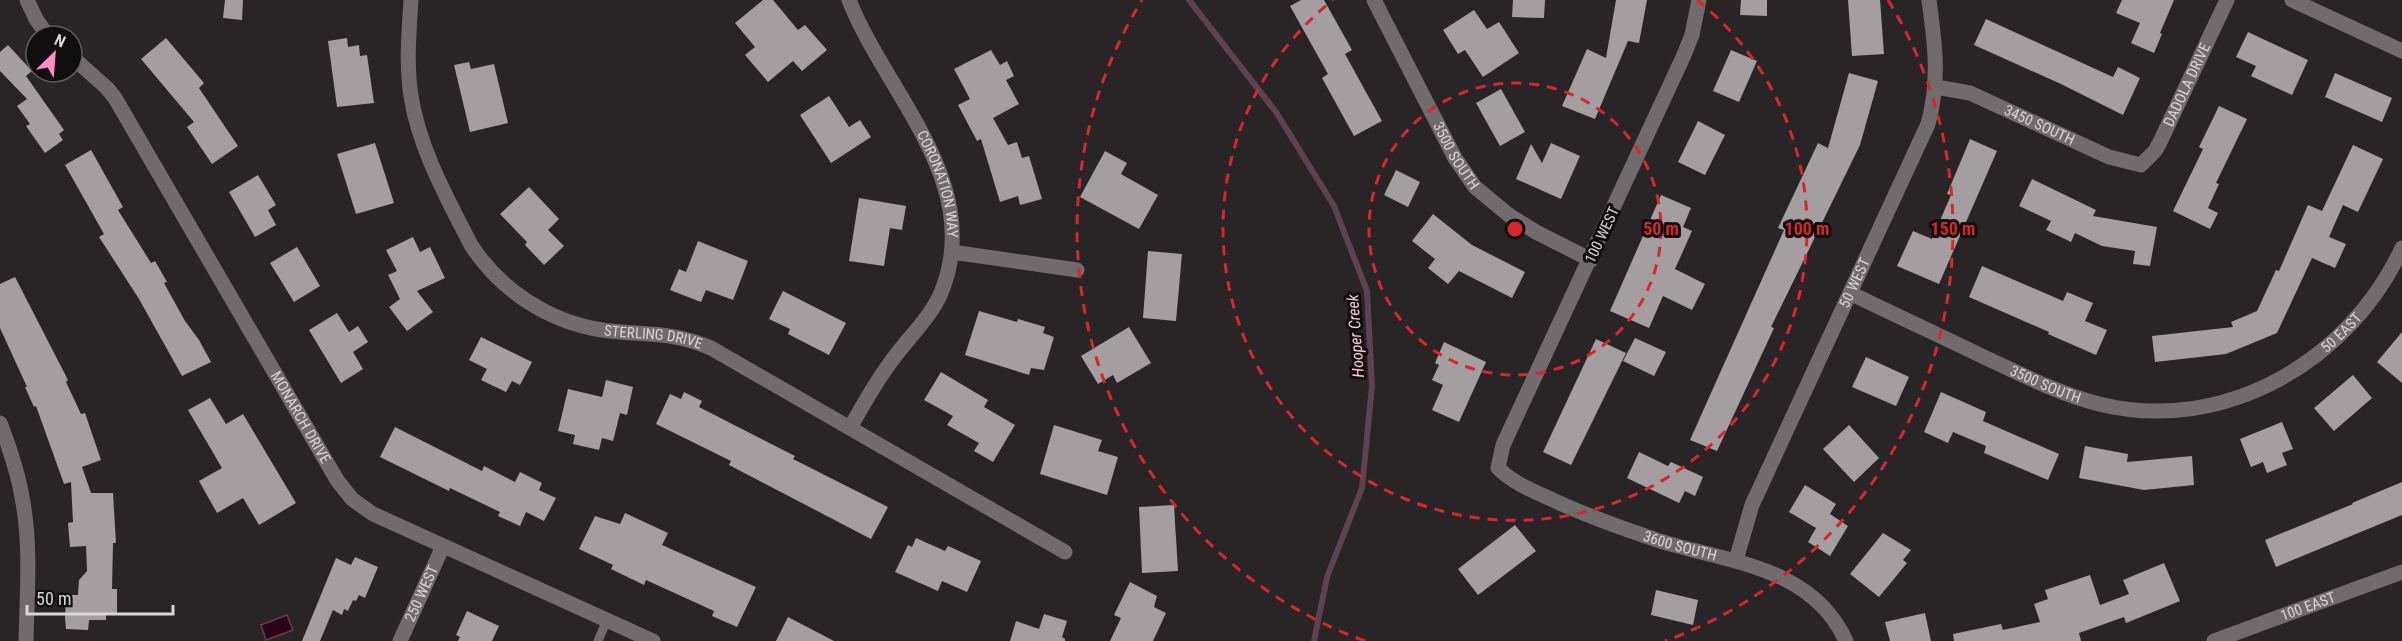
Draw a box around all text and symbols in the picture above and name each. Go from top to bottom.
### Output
north arrow [24,24,84,84]
text: N [52,30,69,52]
street label: DADOLA DRIVE [2160,40,2214,129]
street label: 3450 SOUTH [2001,101,2077,149]
street label: 3500 SOUTH [1429,119,1483,193]
street label: CORONATION WAY [913,127,961,238]
street label: 100 WEST [1581,204,1623,266]
text: 50 m [1643,218,1679,239]
text: 100 m [1785,218,1829,239]
text: 150 m [1931,218,1975,239]
centre of rings [1505,219,1525,239]
street label: 50 WEST [1835,255,1874,311]
water label: Hooper Creek [1343,293,1368,378]
street label: 50 EAST [2317,309,2366,357]
street label: STERLING DRIVE [603,321,705,353]
street label: 3500 SOUTH [2007,362,2083,407]
street label: MONARCH DRIVE [267,368,335,467]
street label: 3600 SOUTH [1641,527,1719,565]
street label: 250 WEST [401,562,442,625]
scale bar [27,578,172,616]
text: 50 m [36,588,71,609]
street label: 100 EAST [2278,588,2338,625]

